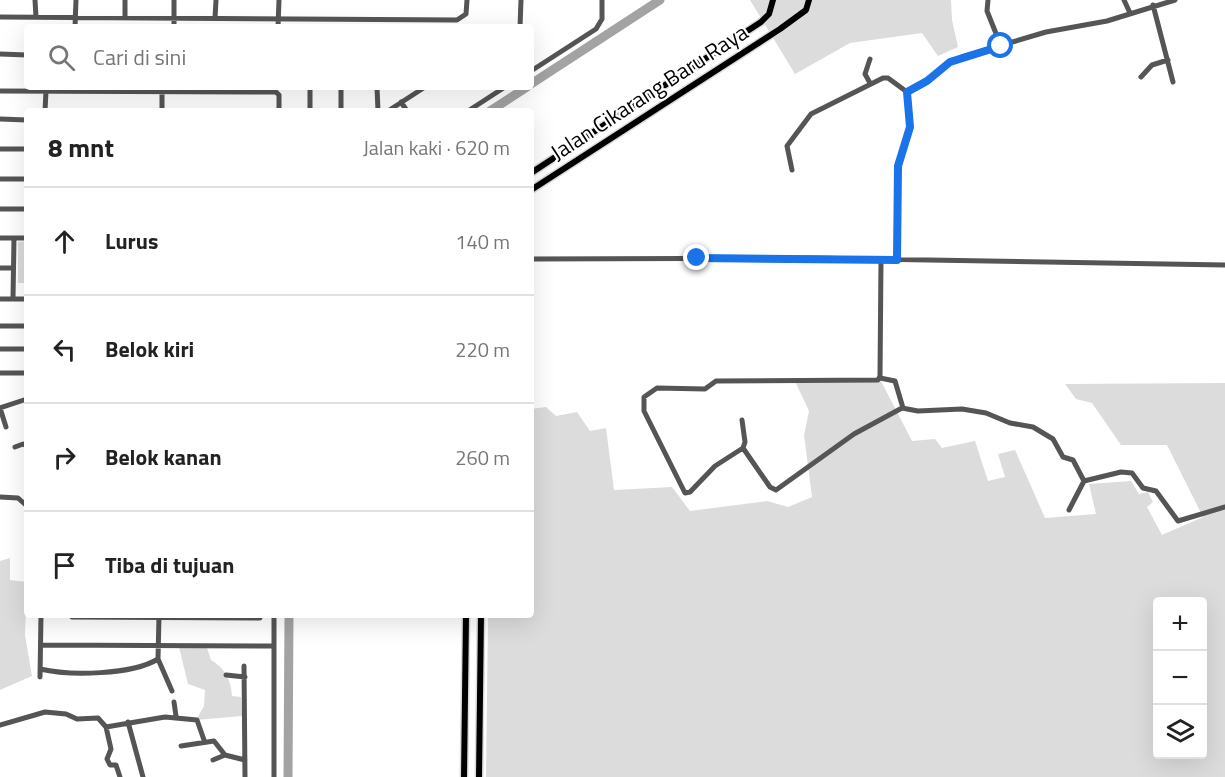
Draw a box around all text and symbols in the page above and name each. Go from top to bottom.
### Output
street label: Jalan Cikarang Baru Raya [543,15,755,169]
search box [24,24,534,90]
route start [987,32,1013,58]
text: Cari di sini [93,40,186,74]
icon: search [45,41,78,74]
text: 8 mnt [48,128,114,167]
text: Jalan kaki · 620 m [363,132,510,163]
text: Lurus [105,224,158,258]
icon: ahead [48,225,81,258]
text: 140 m [455,226,510,257]
route end [683,244,709,270]
text: Belok kiri [105,332,194,366]
icon: left [48,333,81,366]
text: 220 m [455,334,510,365]
text: Belok kanan [105,440,222,474]
icon: right [48,441,81,474]
text: 260 m [455,442,510,473]
text: Tiba di tujuan [105,548,234,582]
icon: arrive [48,549,81,582]
map controls [1153,597,1207,759]
button: + [1153,597,1207,651]
button: − [1153,651,1207,705]
button: layers [1153,705,1207,759]

